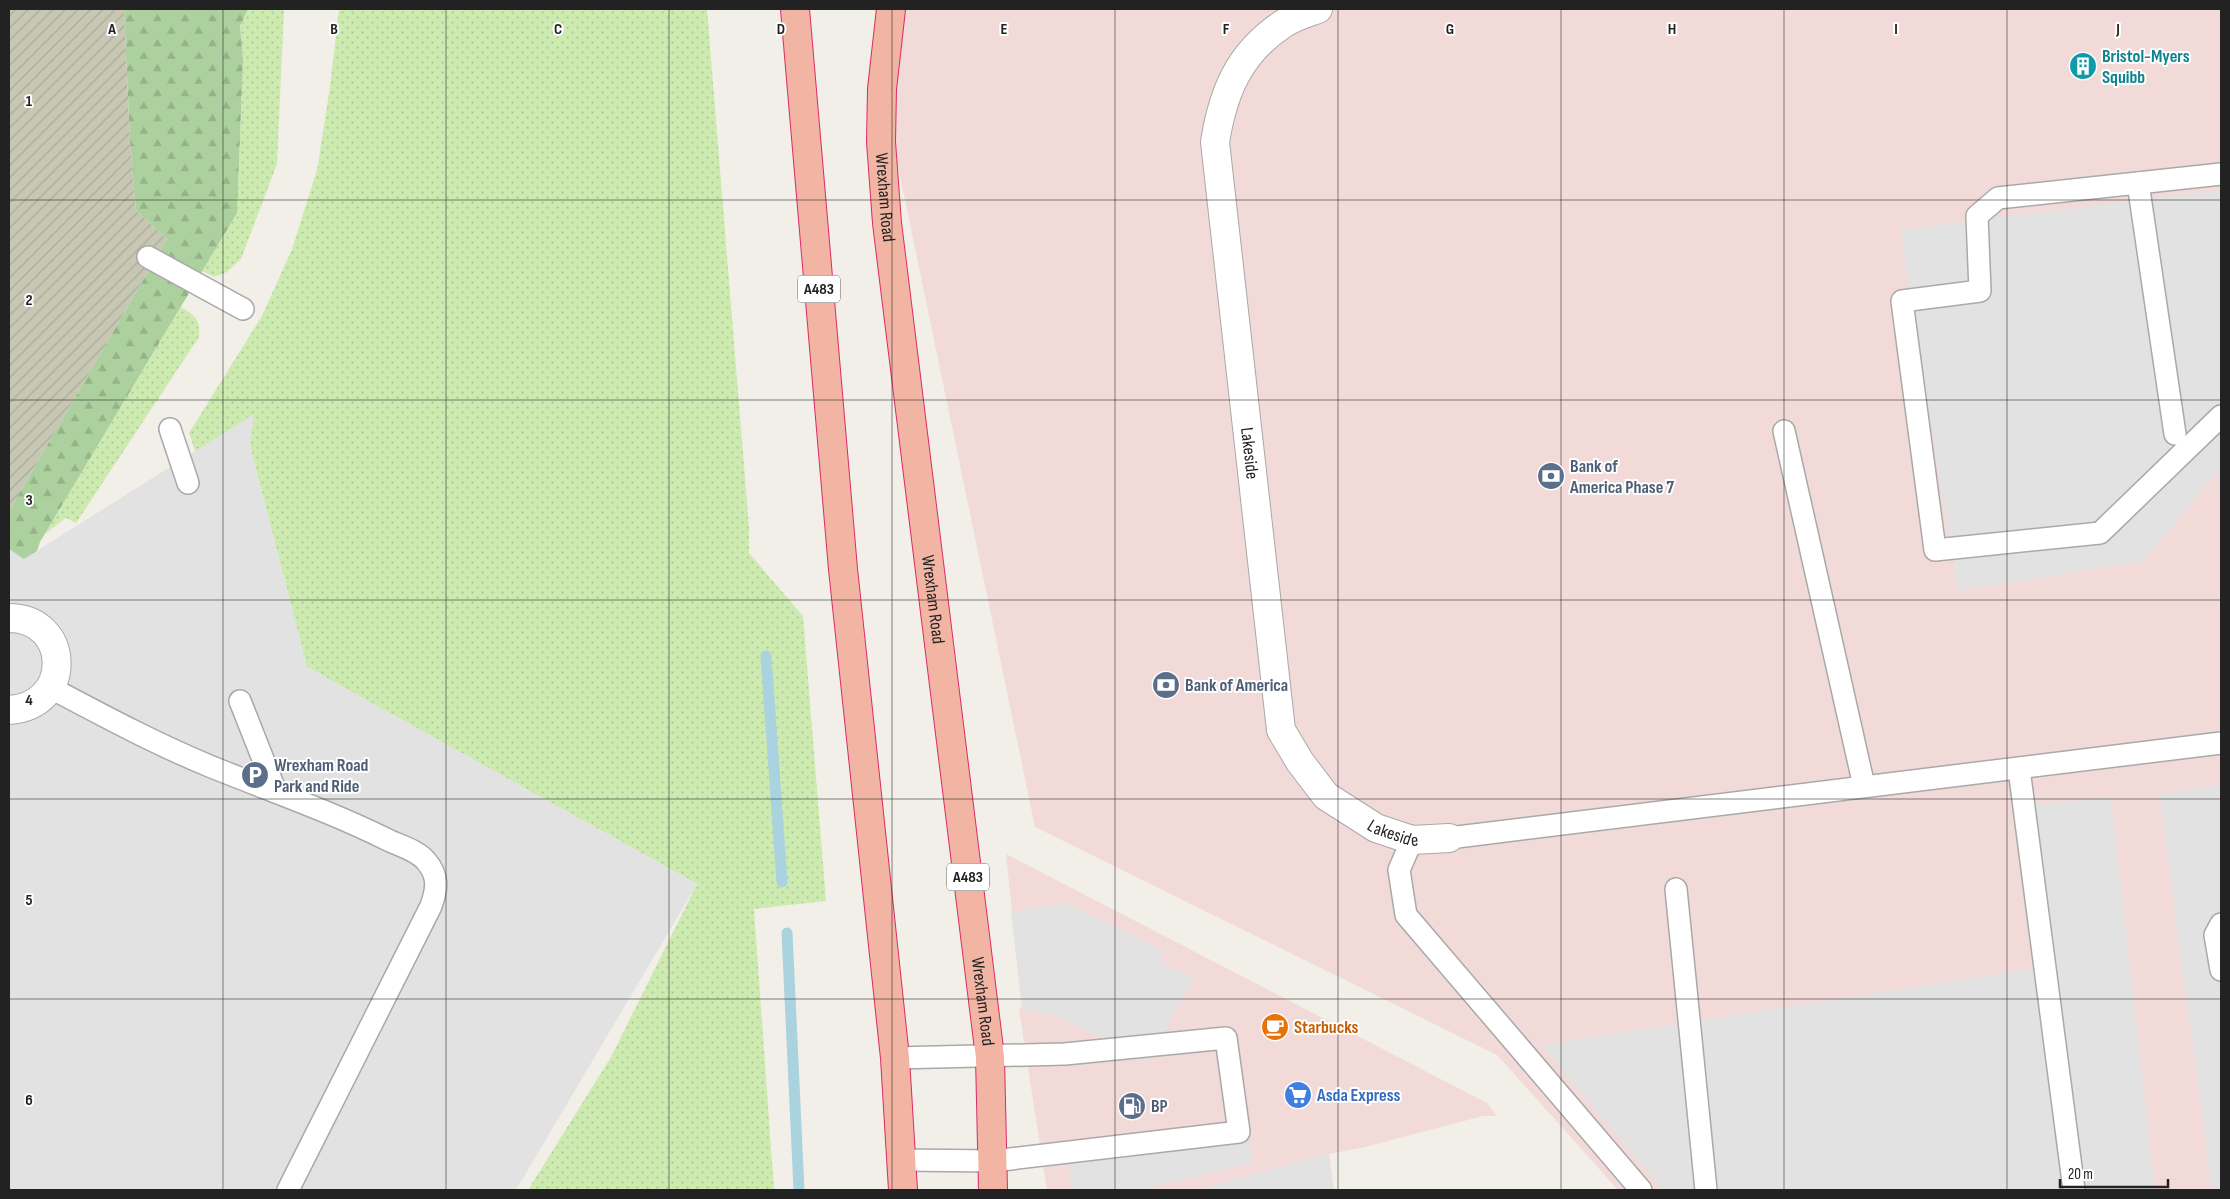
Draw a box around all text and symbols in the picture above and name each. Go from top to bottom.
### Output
text: A [107,20,116,39]
text: B [330,20,338,39]
text: C [554,20,562,39]
text: D [777,20,785,39]
text: E [1001,20,1008,39]
text: F [1223,20,1230,39]
text: G [1446,20,1454,39]
text: H [1668,20,1676,39]
text: I [1894,20,1898,39]
text: J [2115,20,2120,39]
place label: Bristol-Myers Squibb [2102,46,2190,88]
building icon: Bristol-Myers Squibb [2068,51,2098,81]
text: 1 [26,92,33,111]
street label: Wrexham Road [871,152,900,243]
road number: A483 [798,276,840,302]
text: 2 [25,291,33,310]
street label: Lakeside [1237,426,1263,480]
place label: Bank of America Phase 7 [1569,456,1674,498]
bank icon: Bank of America Phase 7 [1536,461,1566,491]
text: 3 [25,491,33,510]
street label: Wrexham Road [918,554,949,645]
bank icon: Bank of America [1151,670,1181,700]
place label: Bank of America [1185,675,1288,696]
text: 4 [25,691,33,710]
place label: Wrexham Road Park and Ride [274,755,369,797]
parking icon: Wrexham Road Park and Ride [240,760,270,790]
street label: Lakeside [1364,815,1419,851]
road number: A483 [947,864,989,890]
text: 5 [25,891,33,910]
street label: Wrexham Road [967,956,999,1047]
cafe icon: Starbucks [1260,1012,1290,1042]
place label: Starbucks [1294,1017,1359,1038]
supermarket icon: Asda Express [1283,1080,1313,1110]
place label: Asda Express [1316,1085,1400,1106]
text: 6 [25,1091,33,1110]
fuel station icon: BP [1117,1091,1147,1121]
place label: BP [1151,1096,1168,1117]
scale bar [2060,1156,2168,1188]
text: 20 m [2068,1165,2093,1184]

